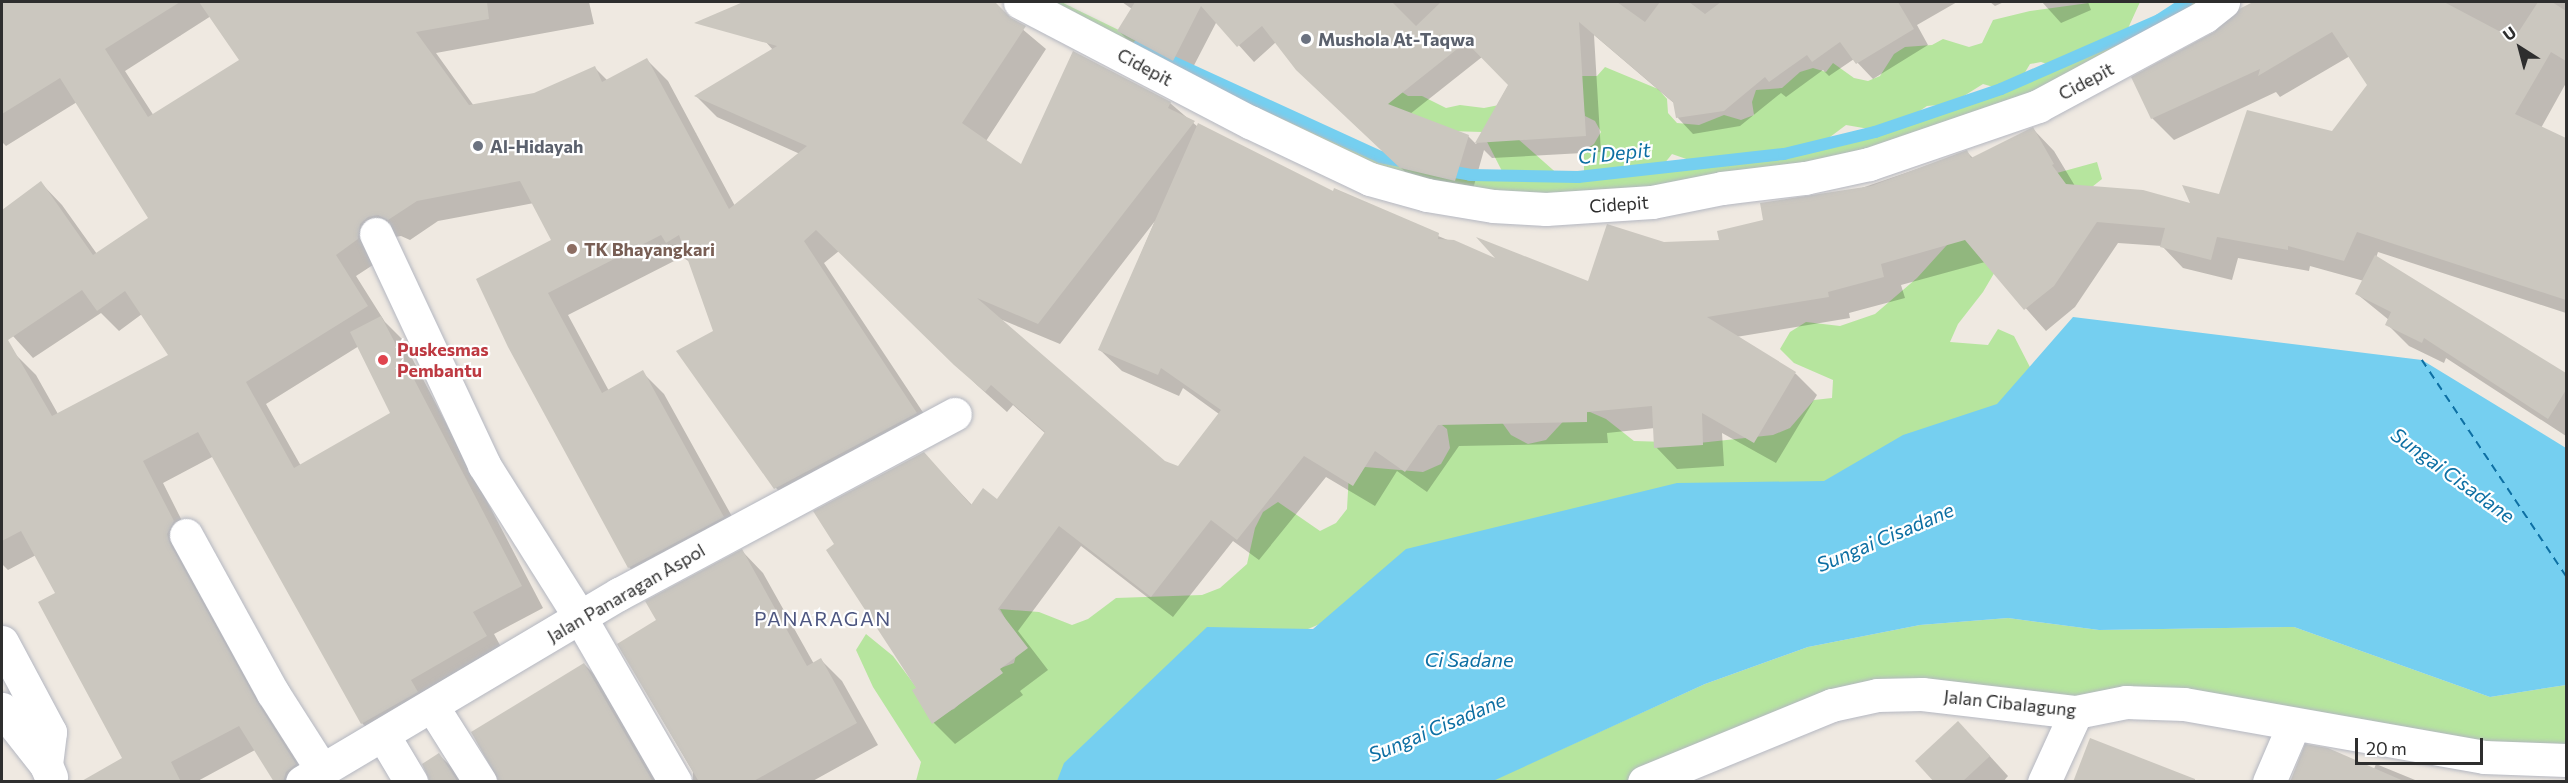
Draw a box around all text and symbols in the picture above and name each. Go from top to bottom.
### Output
north arrow [2490,18,2550,78]
text: U [2499,22,2519,44]
place label: Mushola At-Taqwa [1318,28,1474,50]
marker: Mushola At-Taqwa [1299,32,1313,46]
street label: Cidepit [1114,43,1176,91]
street label: Cidepit [2055,57,2117,105]
place label: Al-Hidayah [490,135,583,157]
water label: Ci Depit [1576,137,1652,169]
marker: Al-Hidayah [471,139,485,153]
street label: Cidepit [1589,191,1649,217]
place label: TK Bhayangkari [584,238,715,260]
marker: TK Bhayangkari [565,242,579,256]
place label: Puskesmas Pembantu [397,339,489,382]
marker: Puskesmas Pembantu [374,351,392,369]
water label: Sungai Cisadane [2387,422,2519,528]
water label: Sungai Cisadane [1813,497,1957,577]
street label: Jalan Panaragan Aspol [543,539,709,647]
district label: PANARAGAN [754,606,892,630]
water label: Ci Sadane [1425,647,1513,671]
street label: Jalan Cibalagung [1943,685,2077,721]
water label: Sungai Cisadane [1365,687,1509,767]
scale bar [2358,726,2486,764]
text: 20 m [2366,737,2407,759]

